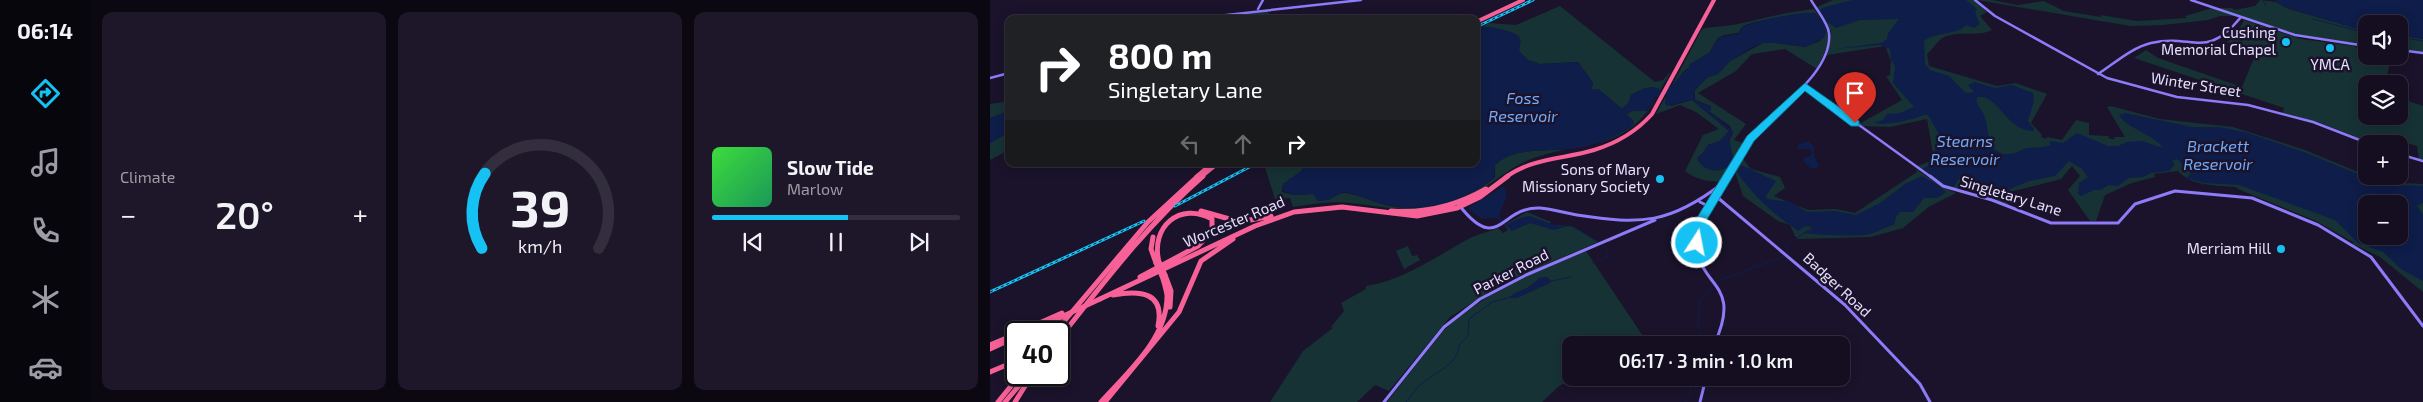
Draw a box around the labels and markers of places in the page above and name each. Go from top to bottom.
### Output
place label: Cushing Memorial Chapel [2161,23,2277,58]
marker: Cushing Memorial Chapel [2280,36,2292,48]
marker: YMCA [2324,42,2336,54]
place label: YMCA [2310,55,2350,73]
pin [1834,72,1876,123]
place label: Sons of Mary Missionary Society [1522,160,1650,195]
marker: Sons of Mary Missionary Society [1654,173,1666,185]
place label: Merriam Hill [2187,239,2272,257]
marker: Merriam Hill [2275,243,2287,255]

